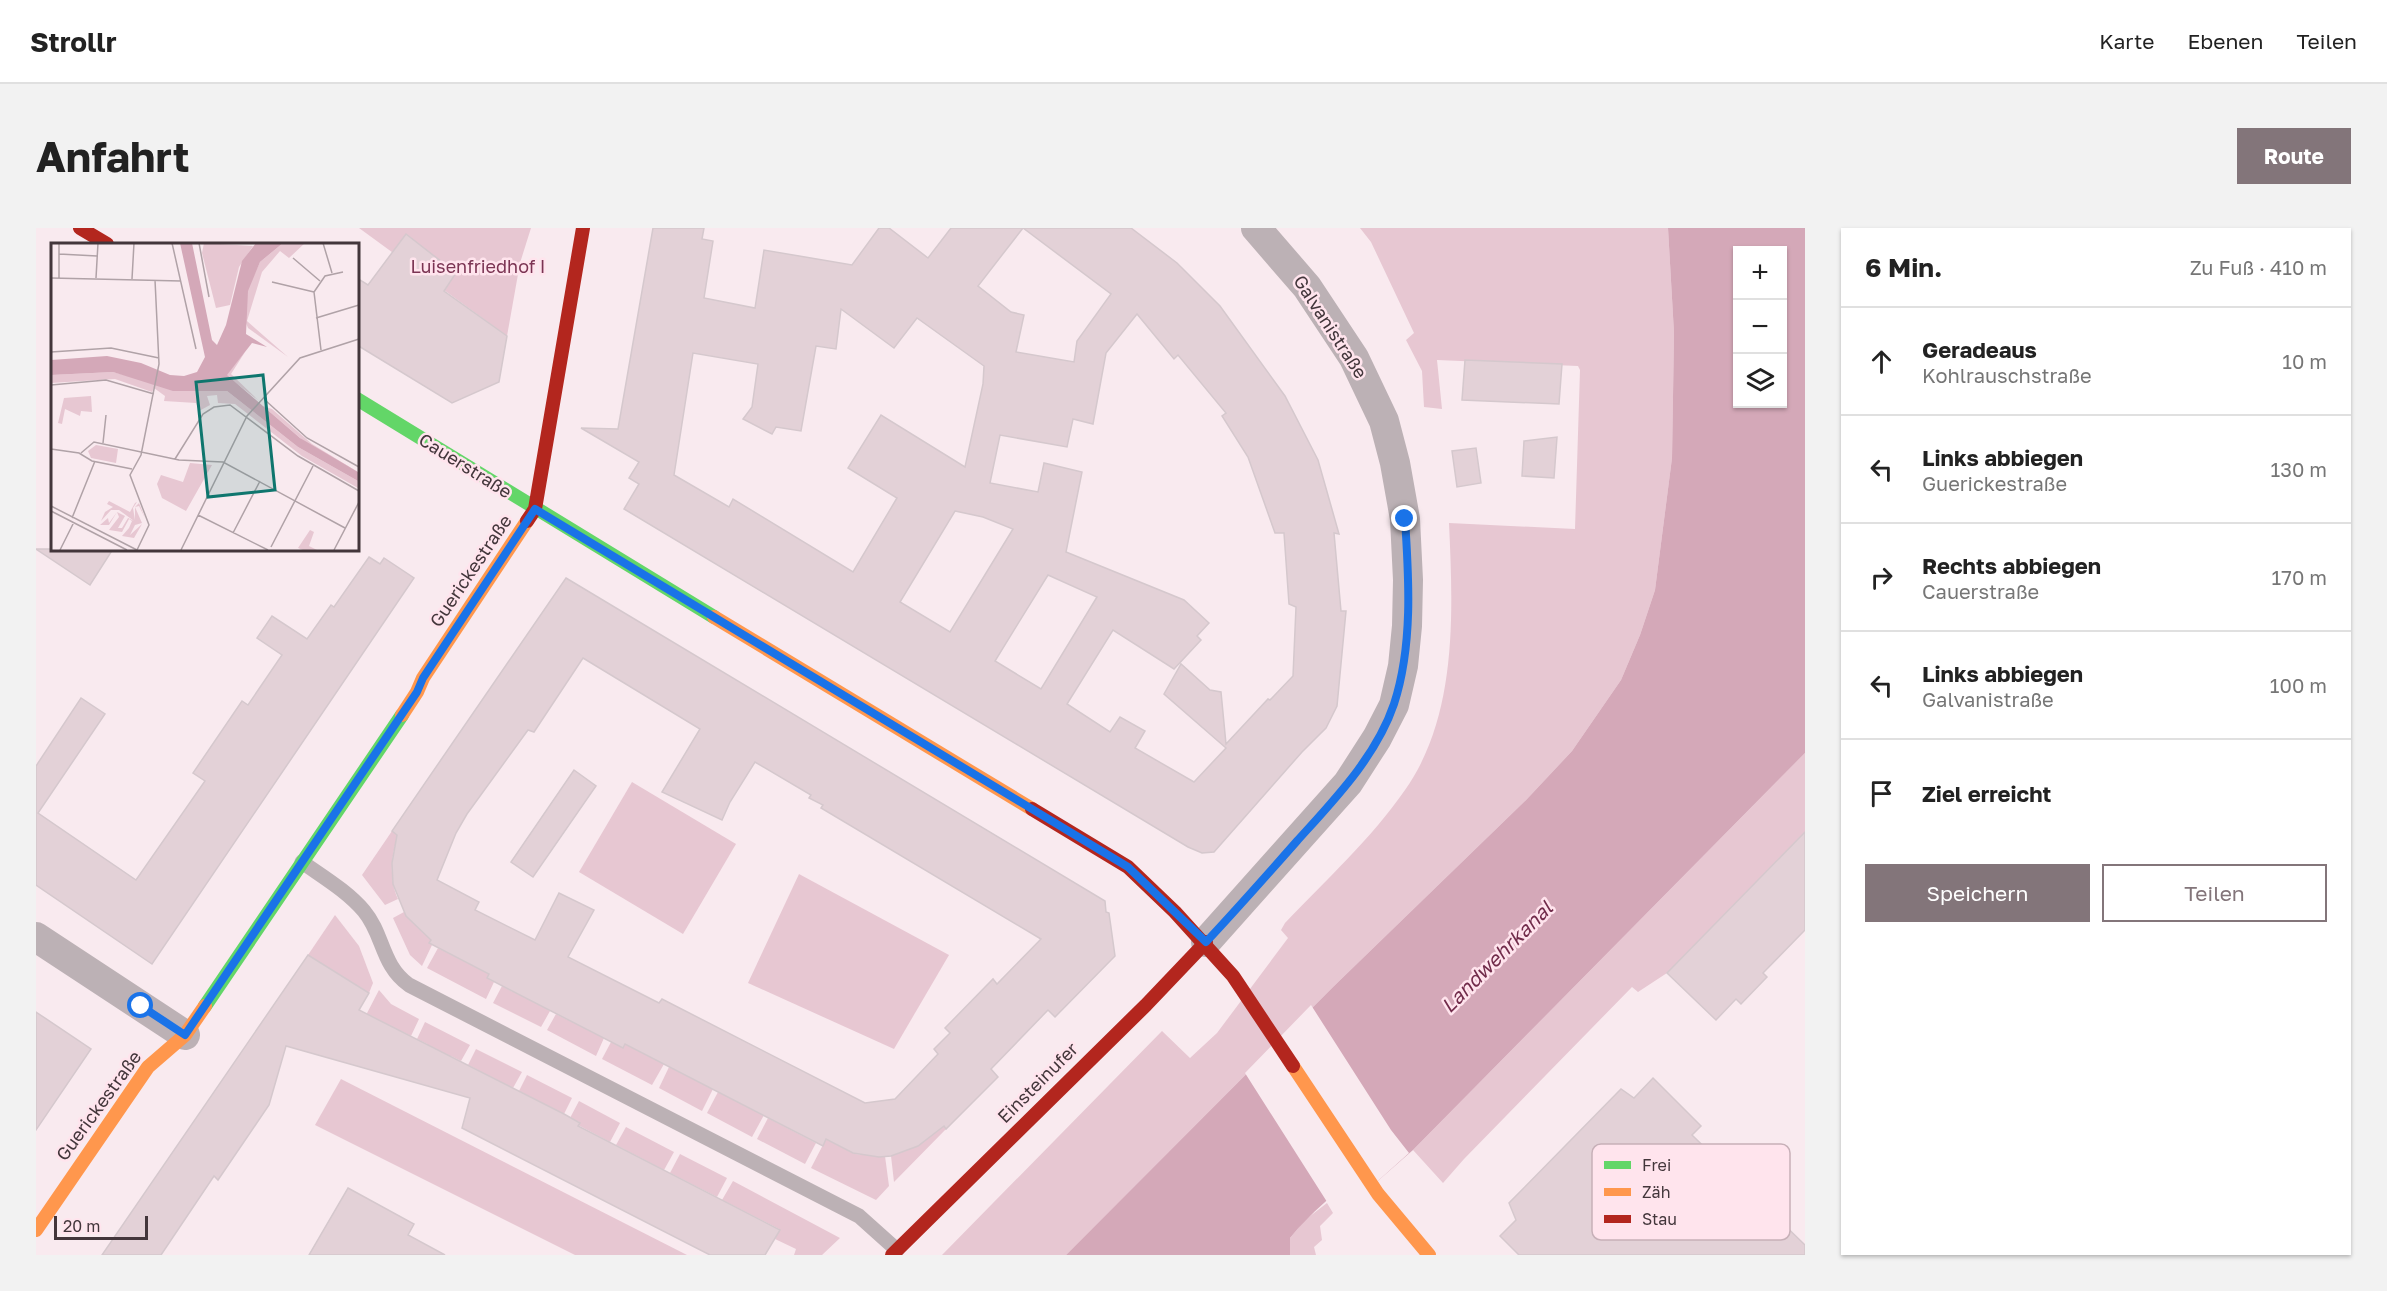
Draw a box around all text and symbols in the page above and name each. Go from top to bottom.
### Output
text: Strollr [30,25,117,58]
text: Karte [2099,28,2155,54]
text: Ebenen [2188,28,2263,54]
text: Teilen [2296,28,2357,54]
button: Route [2237,128,2351,184]
text: Anfahrt [36,131,190,181]
inset map [51,243,358,550]
map controls [1733,246,1787,408]
button: + [1733,246,1787,300]
text: 6 Min. [1865,252,1942,283]
park label: Luisenfriedhof I [411,255,546,277]
text: Zu Fuß · 410 m [2190,255,2327,279]
street label: Galvanistraße [1289,271,1372,382]
button: − [1733,300,1787,354]
text: Geradeaus [1922,336,2037,363]
icon: ahead [1865,345,1898,378]
text: 10 m [2282,349,2327,373]
button: layers [1733,354,1787,408]
text: Kohlrauschstraße [1922,363,2092,387]
street label: Cauerstraße [415,428,516,502]
text: Links abbiegen [1922,444,2083,471]
icon: left [1865,453,1898,486]
text: 130 m [2271,457,2327,481]
text: Guerickestraße [1922,471,2067,495]
route end [1391,505,1417,531]
street label: Guerickestraße [425,510,516,631]
text: Rechts abbiegen [1922,552,2101,579]
icon: right [1865,561,1898,594]
text: 170 m [2272,565,2327,589]
text: Cauerstraße [1922,579,2039,603]
text: Links abbiegen [1922,660,2083,687]
icon: left [1865,669,1898,702]
text: 100 m [2270,673,2327,697]
text: Galvanistraße [1922,687,2054,711]
icon: arrive [1865,777,1898,810]
text: Ziel erreicht [1922,780,2051,807]
button: Speichern [1865,864,2090,922]
button: Teilen [2102,864,2327,922]
water label: Landwehrkanal [1436,895,1557,1017]
route start [127,992,153,1018]
street label: Einsteinufer [993,1038,1082,1127]
street label: Guerickestraße [51,1046,145,1165]
legend [1592,1144,1790,1240]
text: Frei [1642,1155,1671,1175]
text: Zäh [1642,1182,1670,1202]
text: Stau [1642,1209,1677,1229]
scale bar [54,1213,148,1240]
text: 20 m [63,1216,100,1236]

